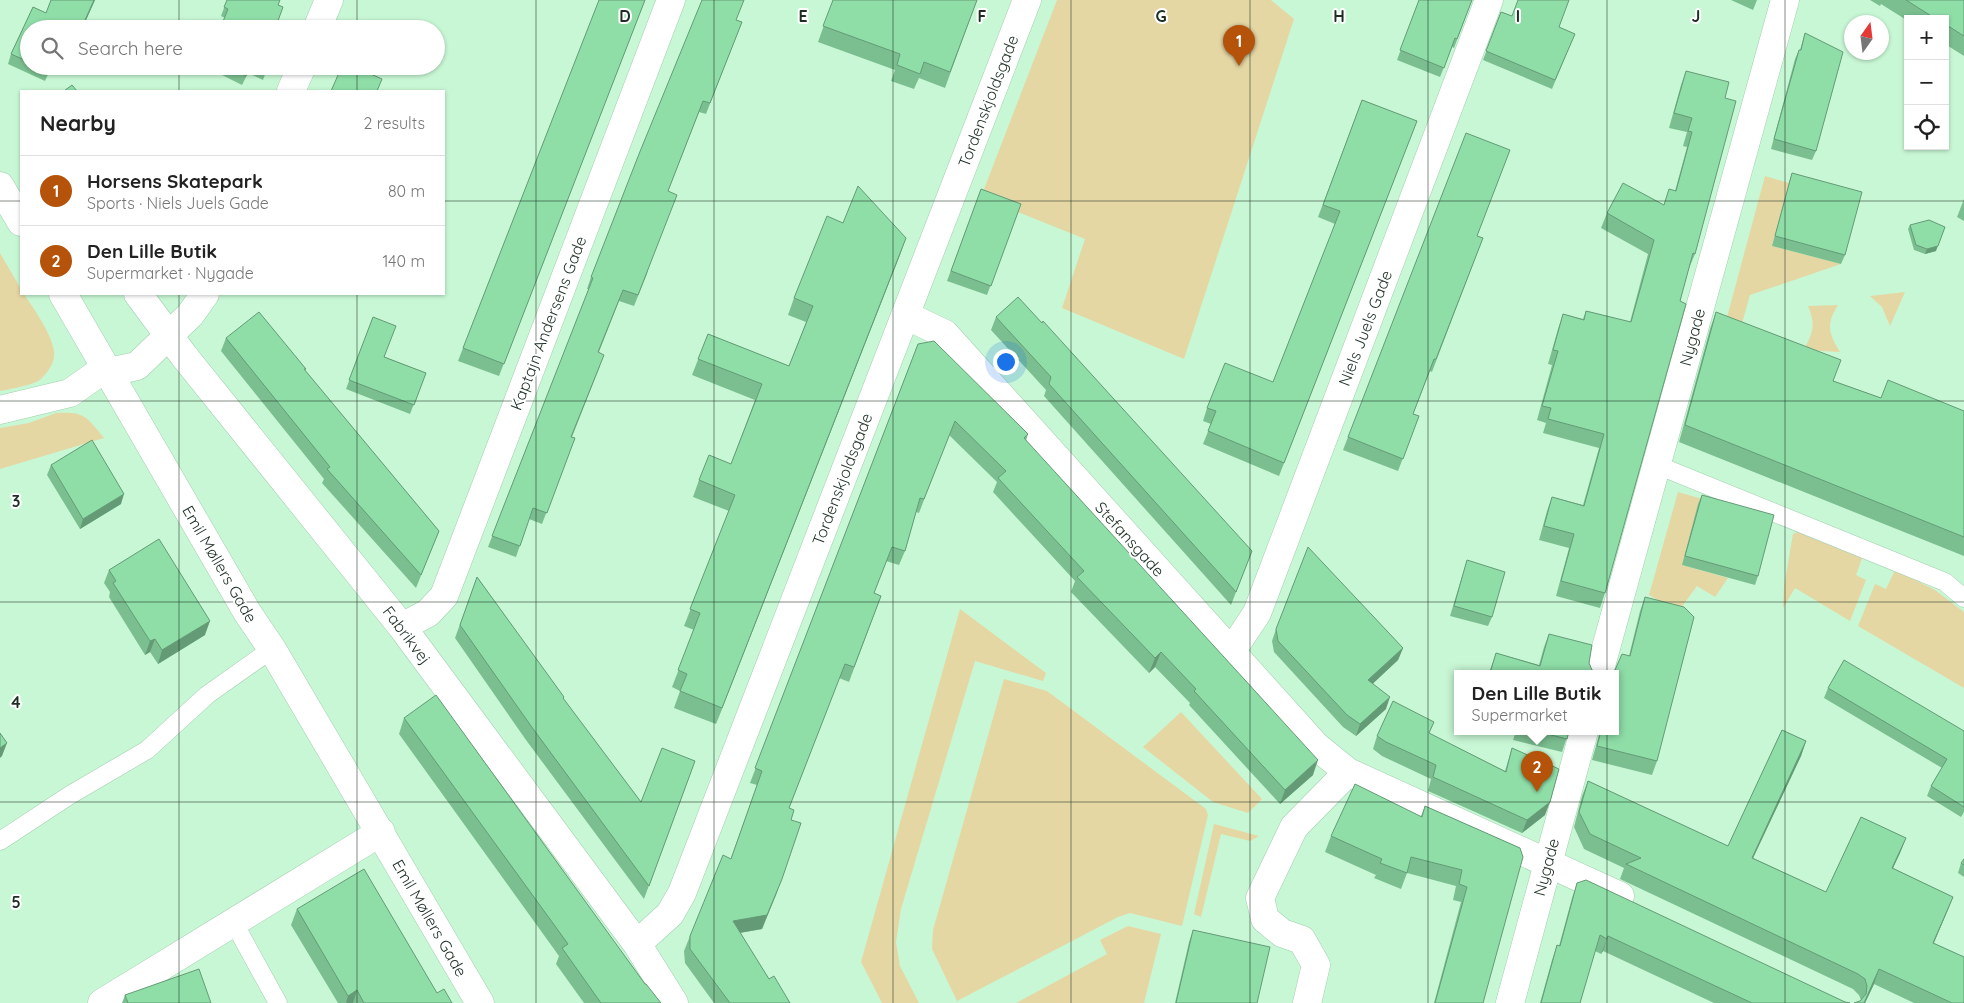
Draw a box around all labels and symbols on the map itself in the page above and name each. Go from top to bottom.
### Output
text: D [619,6,631,26]
text: E [798,6,808,26]
text: F [978,6,987,26]
text: G [1155,6,1167,26]
text: H [1333,6,1345,26]
text: I [1516,6,1520,26]
text: J [1692,6,1700,26]
north arrow [1844,15,1889,60]
pin: 1 [1223,25,1255,66]
street label: Tordenskjoldsgade [954,32,1022,170]
street label: Kaptajn Andersens Gade [505,233,591,413]
street label: Niels Juels Gade [1334,267,1396,389]
street label: Nygade [1675,306,1709,368]
your location [993,349,1019,375]
street label: Tordenskjoldsgade [808,410,876,548]
text: 3 [12,491,20,511]
street label: Stefansgade [1091,497,1169,581]
street label: Emil Møllers Gade [178,502,262,626]
street label: Fabrikvej [379,602,435,668]
text: 4 [11,692,21,712]
pin: 2 [1521,751,1553,792]
street label: Nygade [1529,836,1563,898]
street label: Emil Møllers Gade [388,856,472,980]
text: 5 [11,892,21,912]

